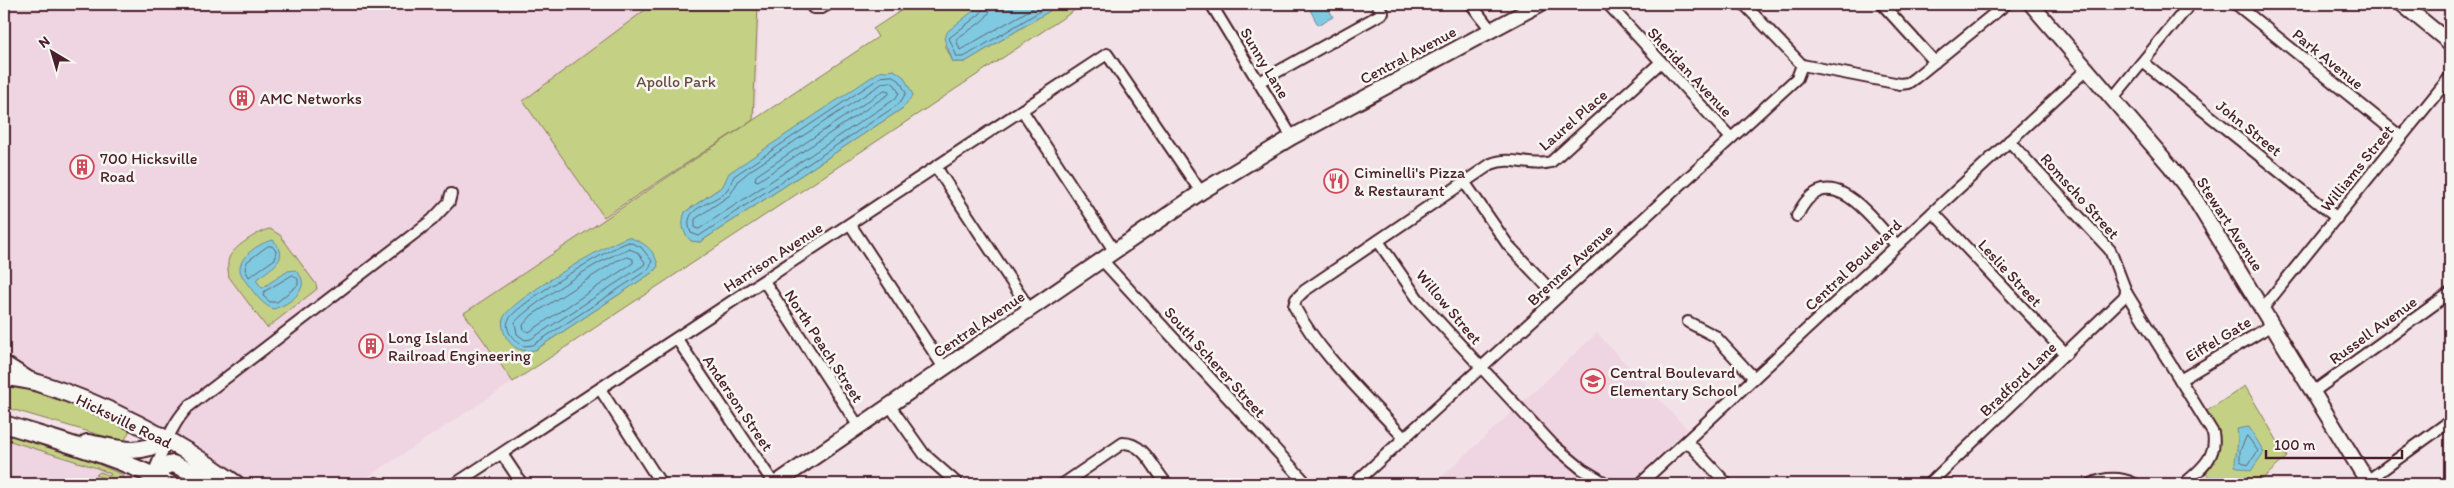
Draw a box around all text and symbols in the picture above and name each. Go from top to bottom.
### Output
street label: Central Avenue [1357,22,1459,88]
street label: Sheridan Avenue [1644,23,1737,121]
street label: Sunny Lane [1236,24,1294,102]
street label: Park Avenue [2289,25,2367,93]
north arrow [28,28,78,78]
text: N [35,33,53,52]
park label: Apollo Park [636,72,716,91]
building icon: AMC Networks [229,85,255,111]
street label: Laurel Place [1535,85,1611,155]
place label: AMC Networks [260,89,362,108]
street label: John Street [2212,96,2286,160]
street label: Williams Street [2316,121,2398,215]
place label: 700 Hicksville Road [100,149,198,186]
street label: Romscho Street [2037,149,2123,243]
building icon: 700 Hicksville Road [69,154,95,180]
place label: Ciminelli's Pizza & Restaurant [1354,163,1466,200]
restaurant icon: Ciminelli's Pizza & Restaurant [1323,168,1349,194]
street label: Stewart Avenue [2193,173,2267,275]
street label: Central Boulevard [1801,215,1906,315]
street label: Harrison Avenue [720,218,826,296]
street label: Brenner Avenue [1523,220,1617,310]
street label: Leslie Street [1974,235,2046,311]
street label: Willow Street [1412,266,1486,348]
street label: North Peach Street [781,286,867,406]
street label: Central Avenue [930,286,1028,362]
street label: Russell Avenue [2325,292,2421,368]
street label: South Scherer Street [1160,303,1270,421]
street label: Eiffel Gate [2182,312,2254,366]
place label: Long Island Railroad Engineering [388,328,532,365]
building icon: Long Island Railroad Engineering [358,333,384,359]
street label: Bradford Lane [1976,338,2060,420]
street label: Anderson Street [699,351,777,455]
place label: Central Boulevard Elementary School [1610,363,1738,400]
school or university icon: Central Boulevard Elementary School [1580,368,1606,394]
street label: Hicksville Road [73,390,175,452]
scale bar [2266,428,2403,460]
text: 100 m [2274,436,2316,454]

